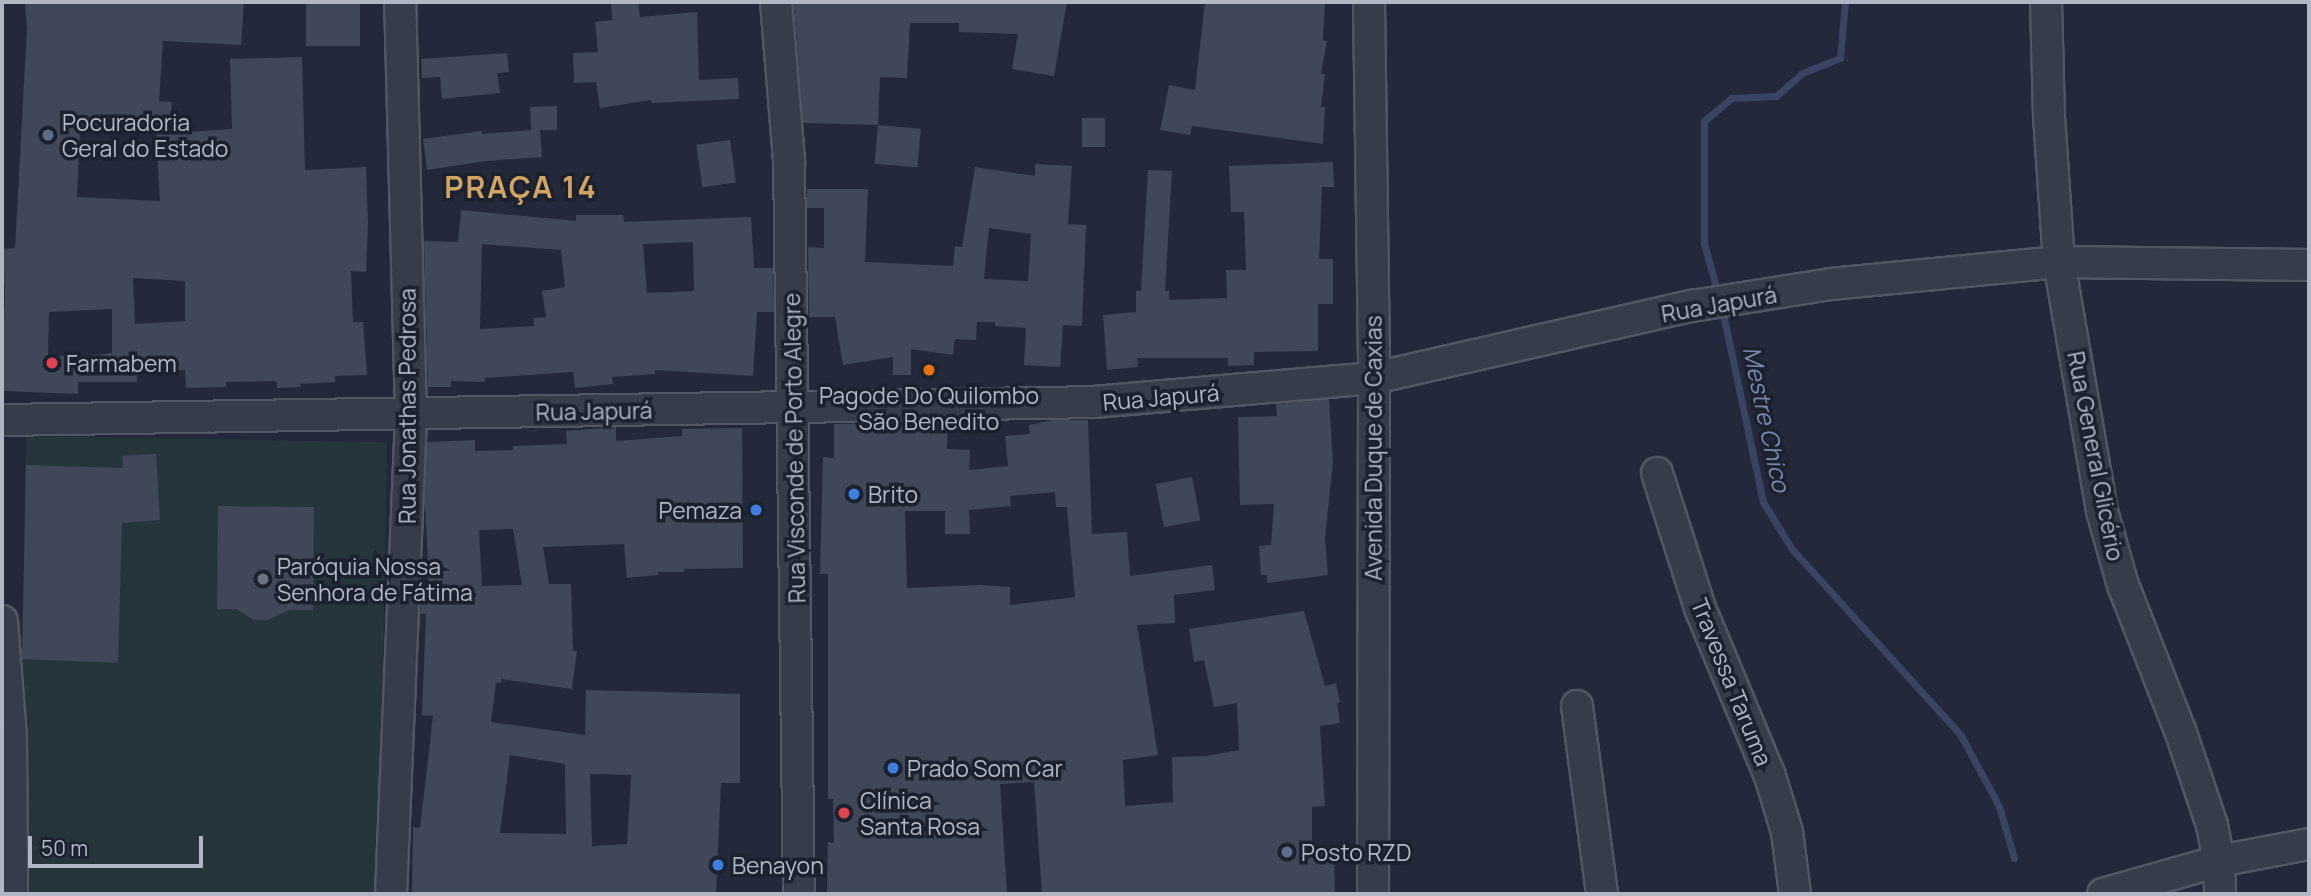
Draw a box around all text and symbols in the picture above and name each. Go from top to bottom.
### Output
place label: Pocuradoria Geral do Estado [62,108,228,162]
marker: Pocuradoria Geral do Estado [40,127,56,143]
district label: PRAÇA 14 [445,169,597,205]
street label: Rua Japurá [1659,280,1779,328]
street label: Rua Jonathas Pedrosa [393,288,421,524]
street label: Rua Visconde de Porto Alegre [777,293,811,603]
street label: Avenida Duque de Caxias [1359,315,1387,581]
water label: Mestre Chico [1738,344,1796,494]
place label: Farmabem [66,349,177,377]
street label: Rua General Glicério [2062,349,2130,563]
marker: Farmabem [44,355,60,371]
marker: Pagode Do Quilombo São Benedito [921,362,937,378]
street label: Rua Japurá [1102,378,1220,416]
place label: Pagode Do Quilombo São Benedito [819,381,1039,435]
street label: Rua Japurá [535,396,653,426]
place label: Brito [868,480,918,508]
marker: Brito [846,486,862,502]
place label: Pemaza [659,496,742,524]
marker: Pemaza [748,502,764,518]
place label: Paróquia Nossa Senhora de Fátima [277,552,473,606]
marker: Paróquia Nossa Senhora de Fátima [255,571,271,587]
street label: Travessa Taruma [1686,594,1778,770]
place label: Prado Som Car [907,754,1063,782]
marker: Prado Som Car [885,760,901,776]
place label: Clínica Santa Rosa [860,786,980,840]
marker: Clínica Santa Rosa [834,803,854,823]
scale bar [32,822,206,866]
text: 50 m [41,834,88,862]
place label: Posto RZD [1301,838,1411,866]
marker: Posto RZD [1279,844,1295,860]
place label: Benayon [732,851,824,879]
marker: Benayon [710,857,726,873]

